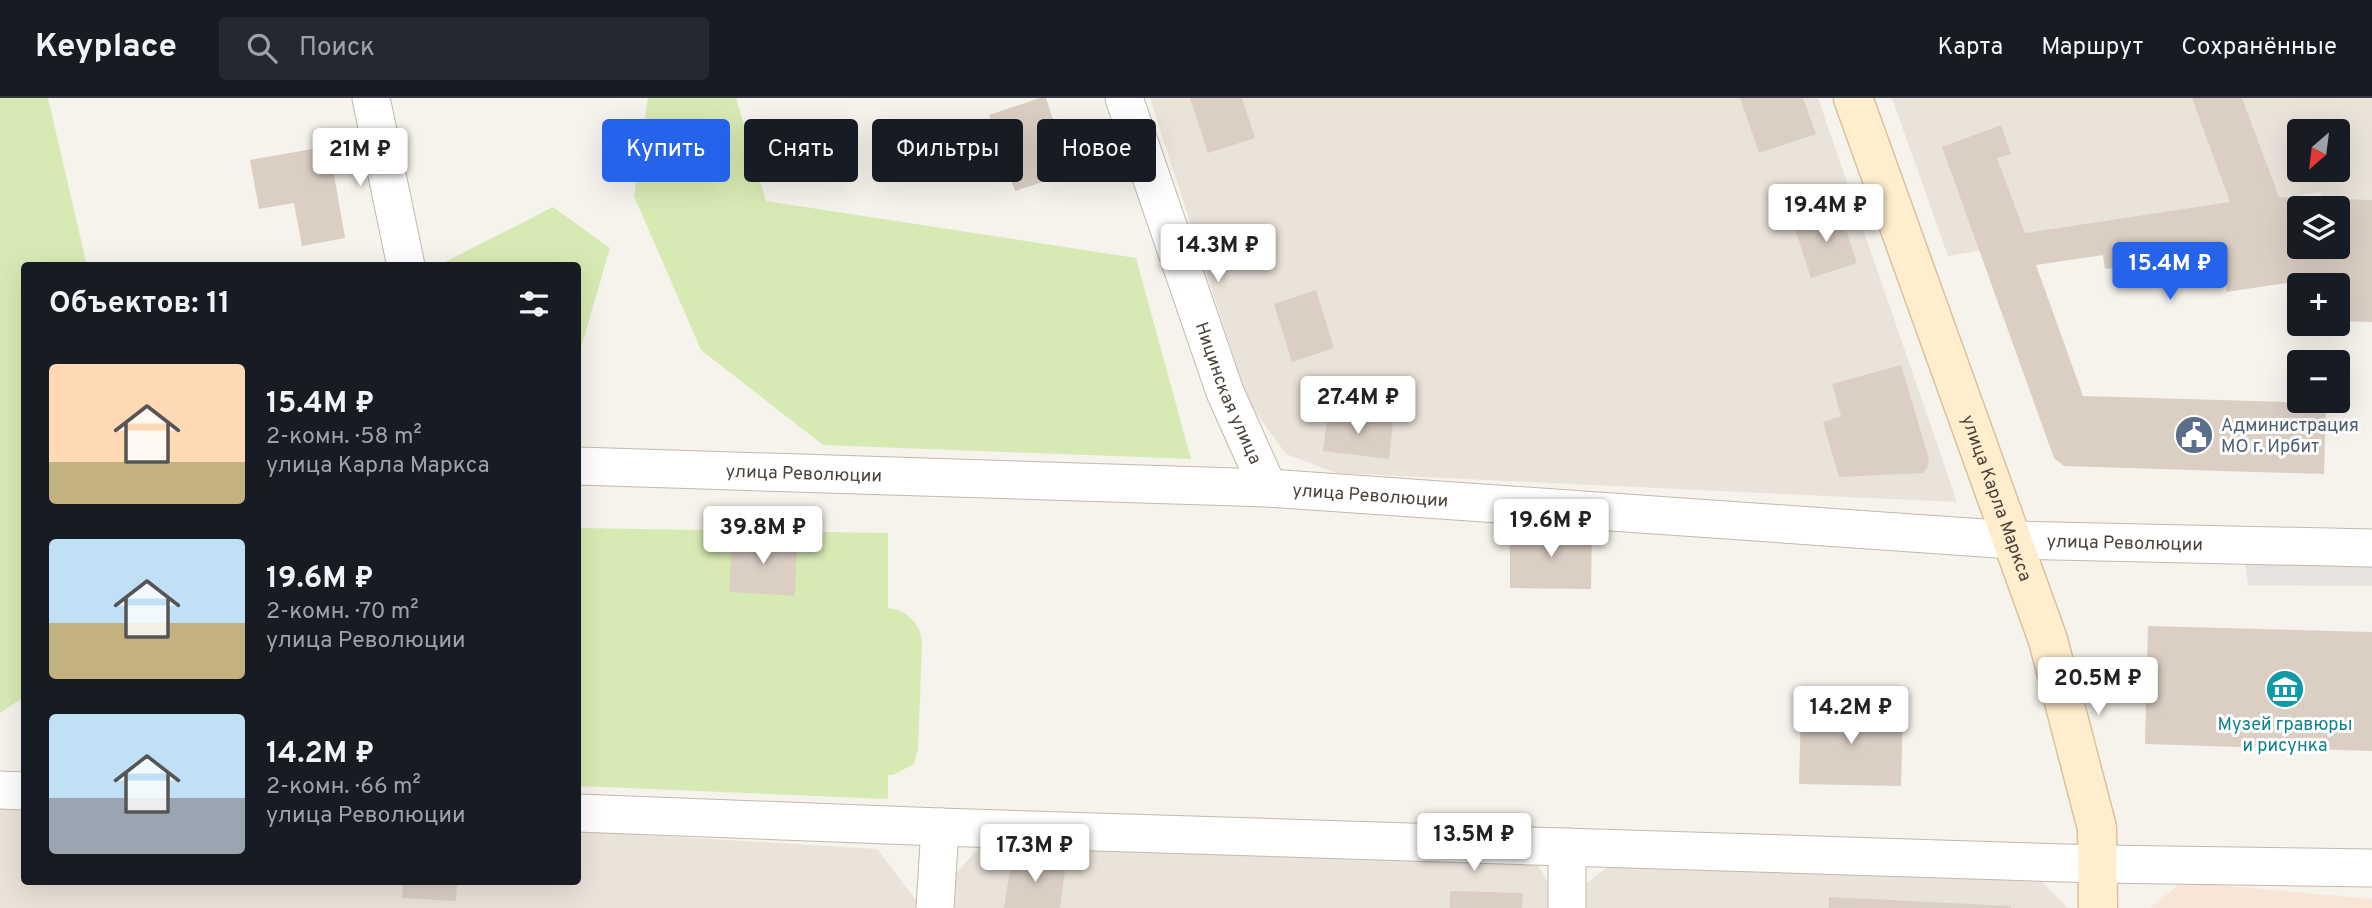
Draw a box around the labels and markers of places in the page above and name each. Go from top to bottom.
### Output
pin: 21M ₽ [311,129,409,188]
pin: 19.4M ₽ [1761,184,1891,244]
pin: 14.3M ₽ [1153,225,1283,284]
pin: 15.4M ₽ [2105,242,2235,302]
pin: 27.4M ₽ [1293,376,1423,436]
public building icon: Администрация МО г. Ирбит [2173,414,2215,456]
place label: Администрация МО г. Ирбит [2221,415,2359,459]
pin: 19.6M ₽ [1486,500,1616,559]
pin: 39.8M ₽ [698,506,828,566]
pin: 20.5M ₽ [2033,658,2163,717]
museum icon: Музей гравюры и рисунка [2264,668,2306,710]
pin: 14.2M ₽ [1786,686,1916,746]
place label: Музей гравюры и рисунка [2217,714,2353,758]
pin: 13.5M ₽ [1409,814,1539,873]
pin: 17.3M ₽ [970,824,1100,884]

